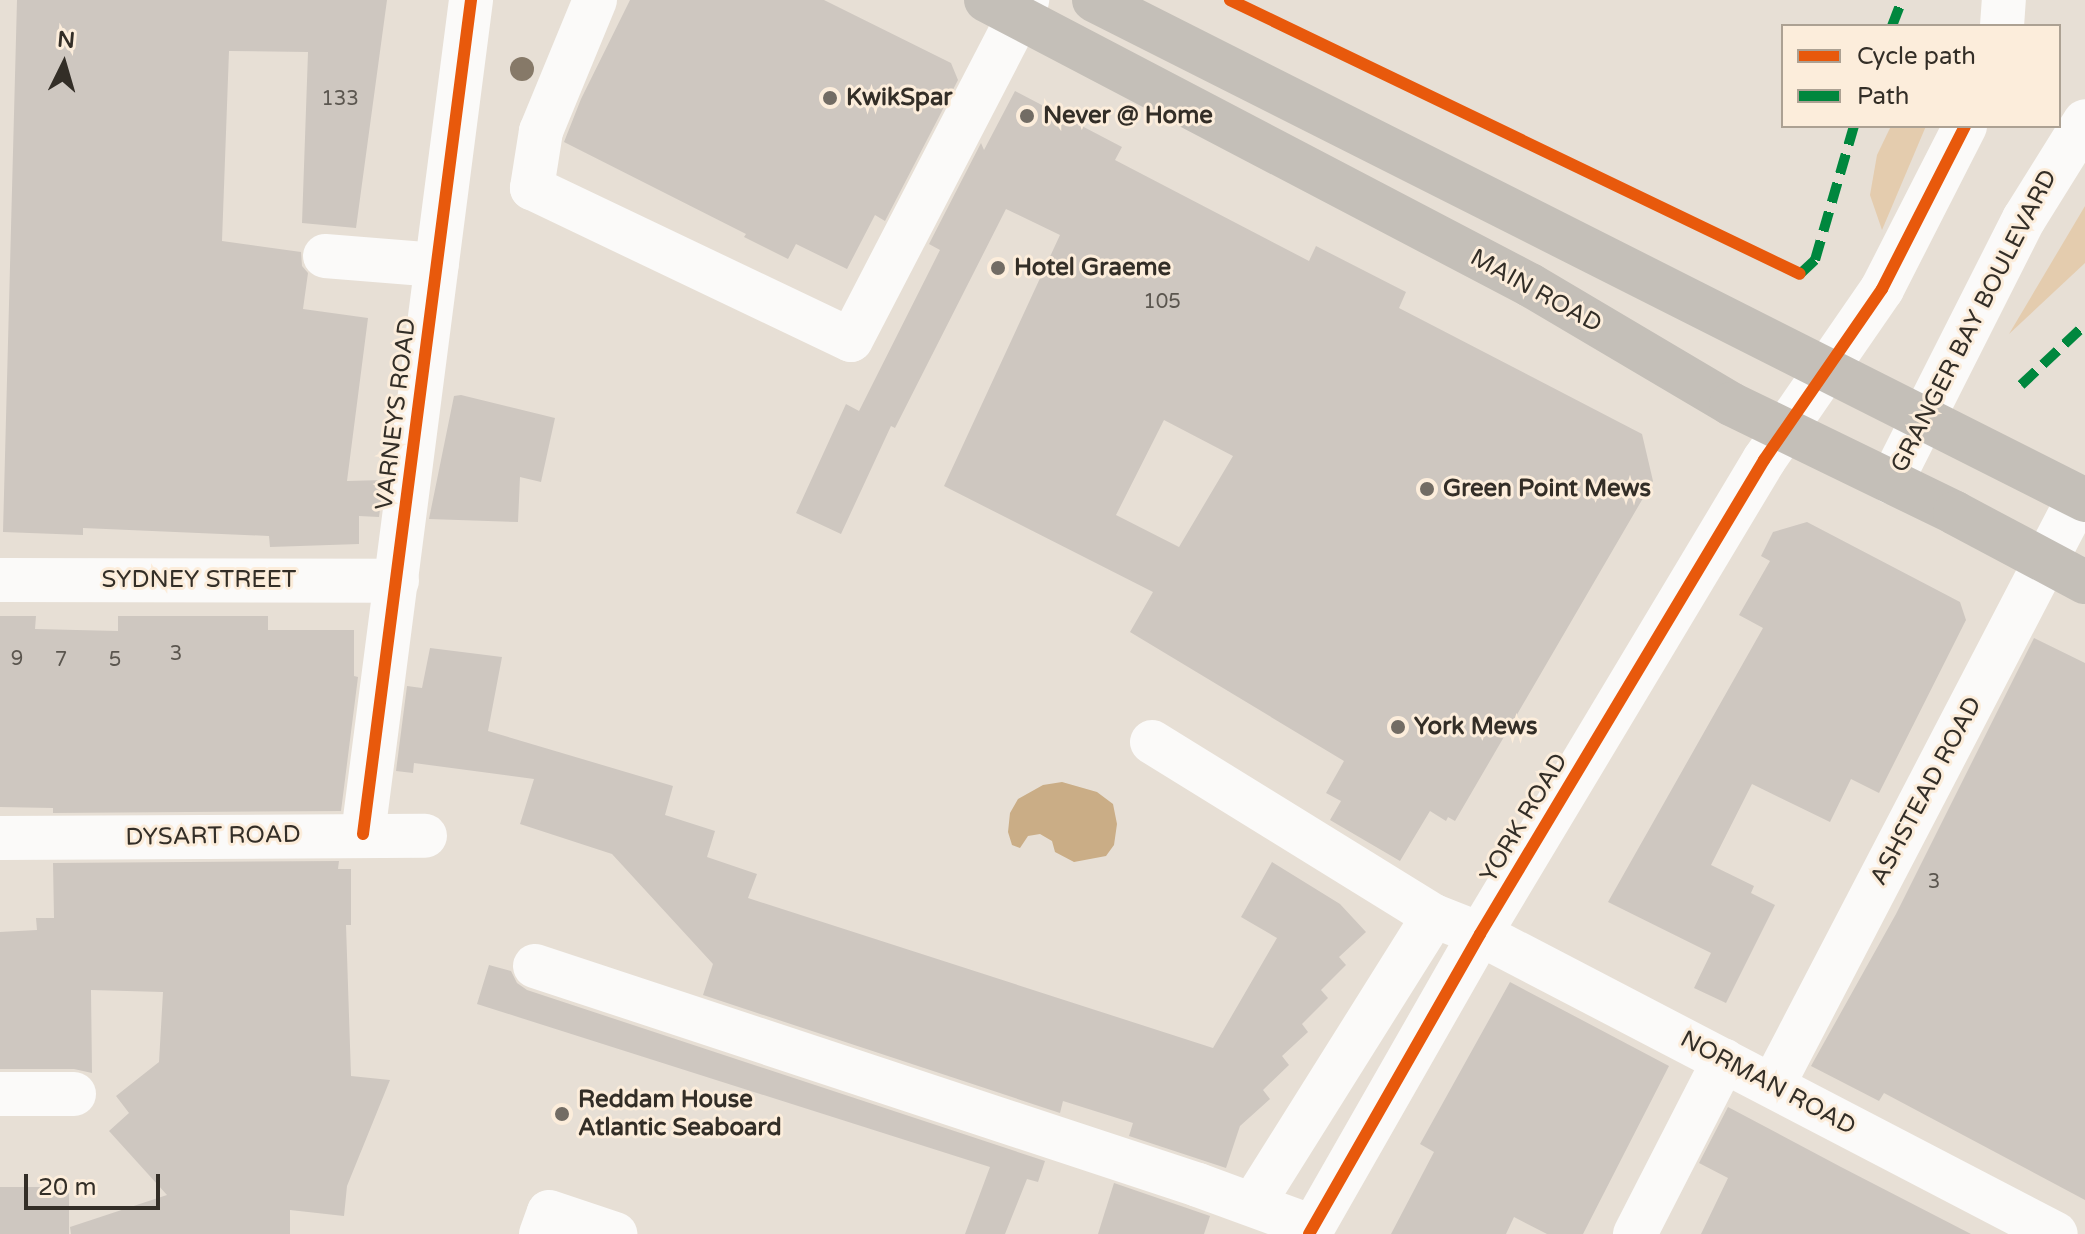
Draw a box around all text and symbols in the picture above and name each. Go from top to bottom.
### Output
north arrow [24,24,104,104]
legend [1781,24,2061,128]
text: N [56,26,76,54]
text: Cycle path [1857,42,1976,71]
text: Path [1857,82,1910,111]
place label: KwikSpar [846,84,953,112]
house number: 133 [321,87,359,111]
marker: KwikSpar [821,89,839,107]
place label: Never @ Home [1043,102,1213,130]
marker: Never @ Home [1018,107,1036,125]
street label: GRANGER BAY BOULEVARD [1885,165,2063,477]
street label: MAIN ROAD [1465,243,1607,339]
place label: Hotel Graeme [1014,254,1171,282]
marker: Hotel Graeme [989,259,1007,277]
house number: 105 [1143,290,1181,314]
street label: VARNEYS ROAD [370,316,422,512]
place label: Green Point Mews [1443,475,1651,503]
marker: Green Point Mews [1418,480,1436,498]
street label: SYDNEY STREET [102,566,296,594]
house number: 3 [170,642,182,666]
house number: 9 [11,647,23,671]
house number: 7 [55,648,67,672]
house number: 5 [109,648,121,672]
street label: ASHSTEAD ROAD [1864,692,1988,890]
place label: York Mews [1414,713,1537,741]
marker: York Mews [1389,718,1407,736]
street label: YORK ROAD [1474,748,1574,888]
street label: DYSART ROAD [125,820,301,852]
house number: 3 [1928,870,1940,894]
street label: NORMAN ROAD [1675,1025,1861,1141]
place label: Reddam House Atlantic Seaboard [578,1086,782,1142]
marker: Reddam House Atlantic Seaboard [553,1105,571,1123]
scale bar [28,1158,164,1208]
text: 20 m [38,1173,96,1202]

